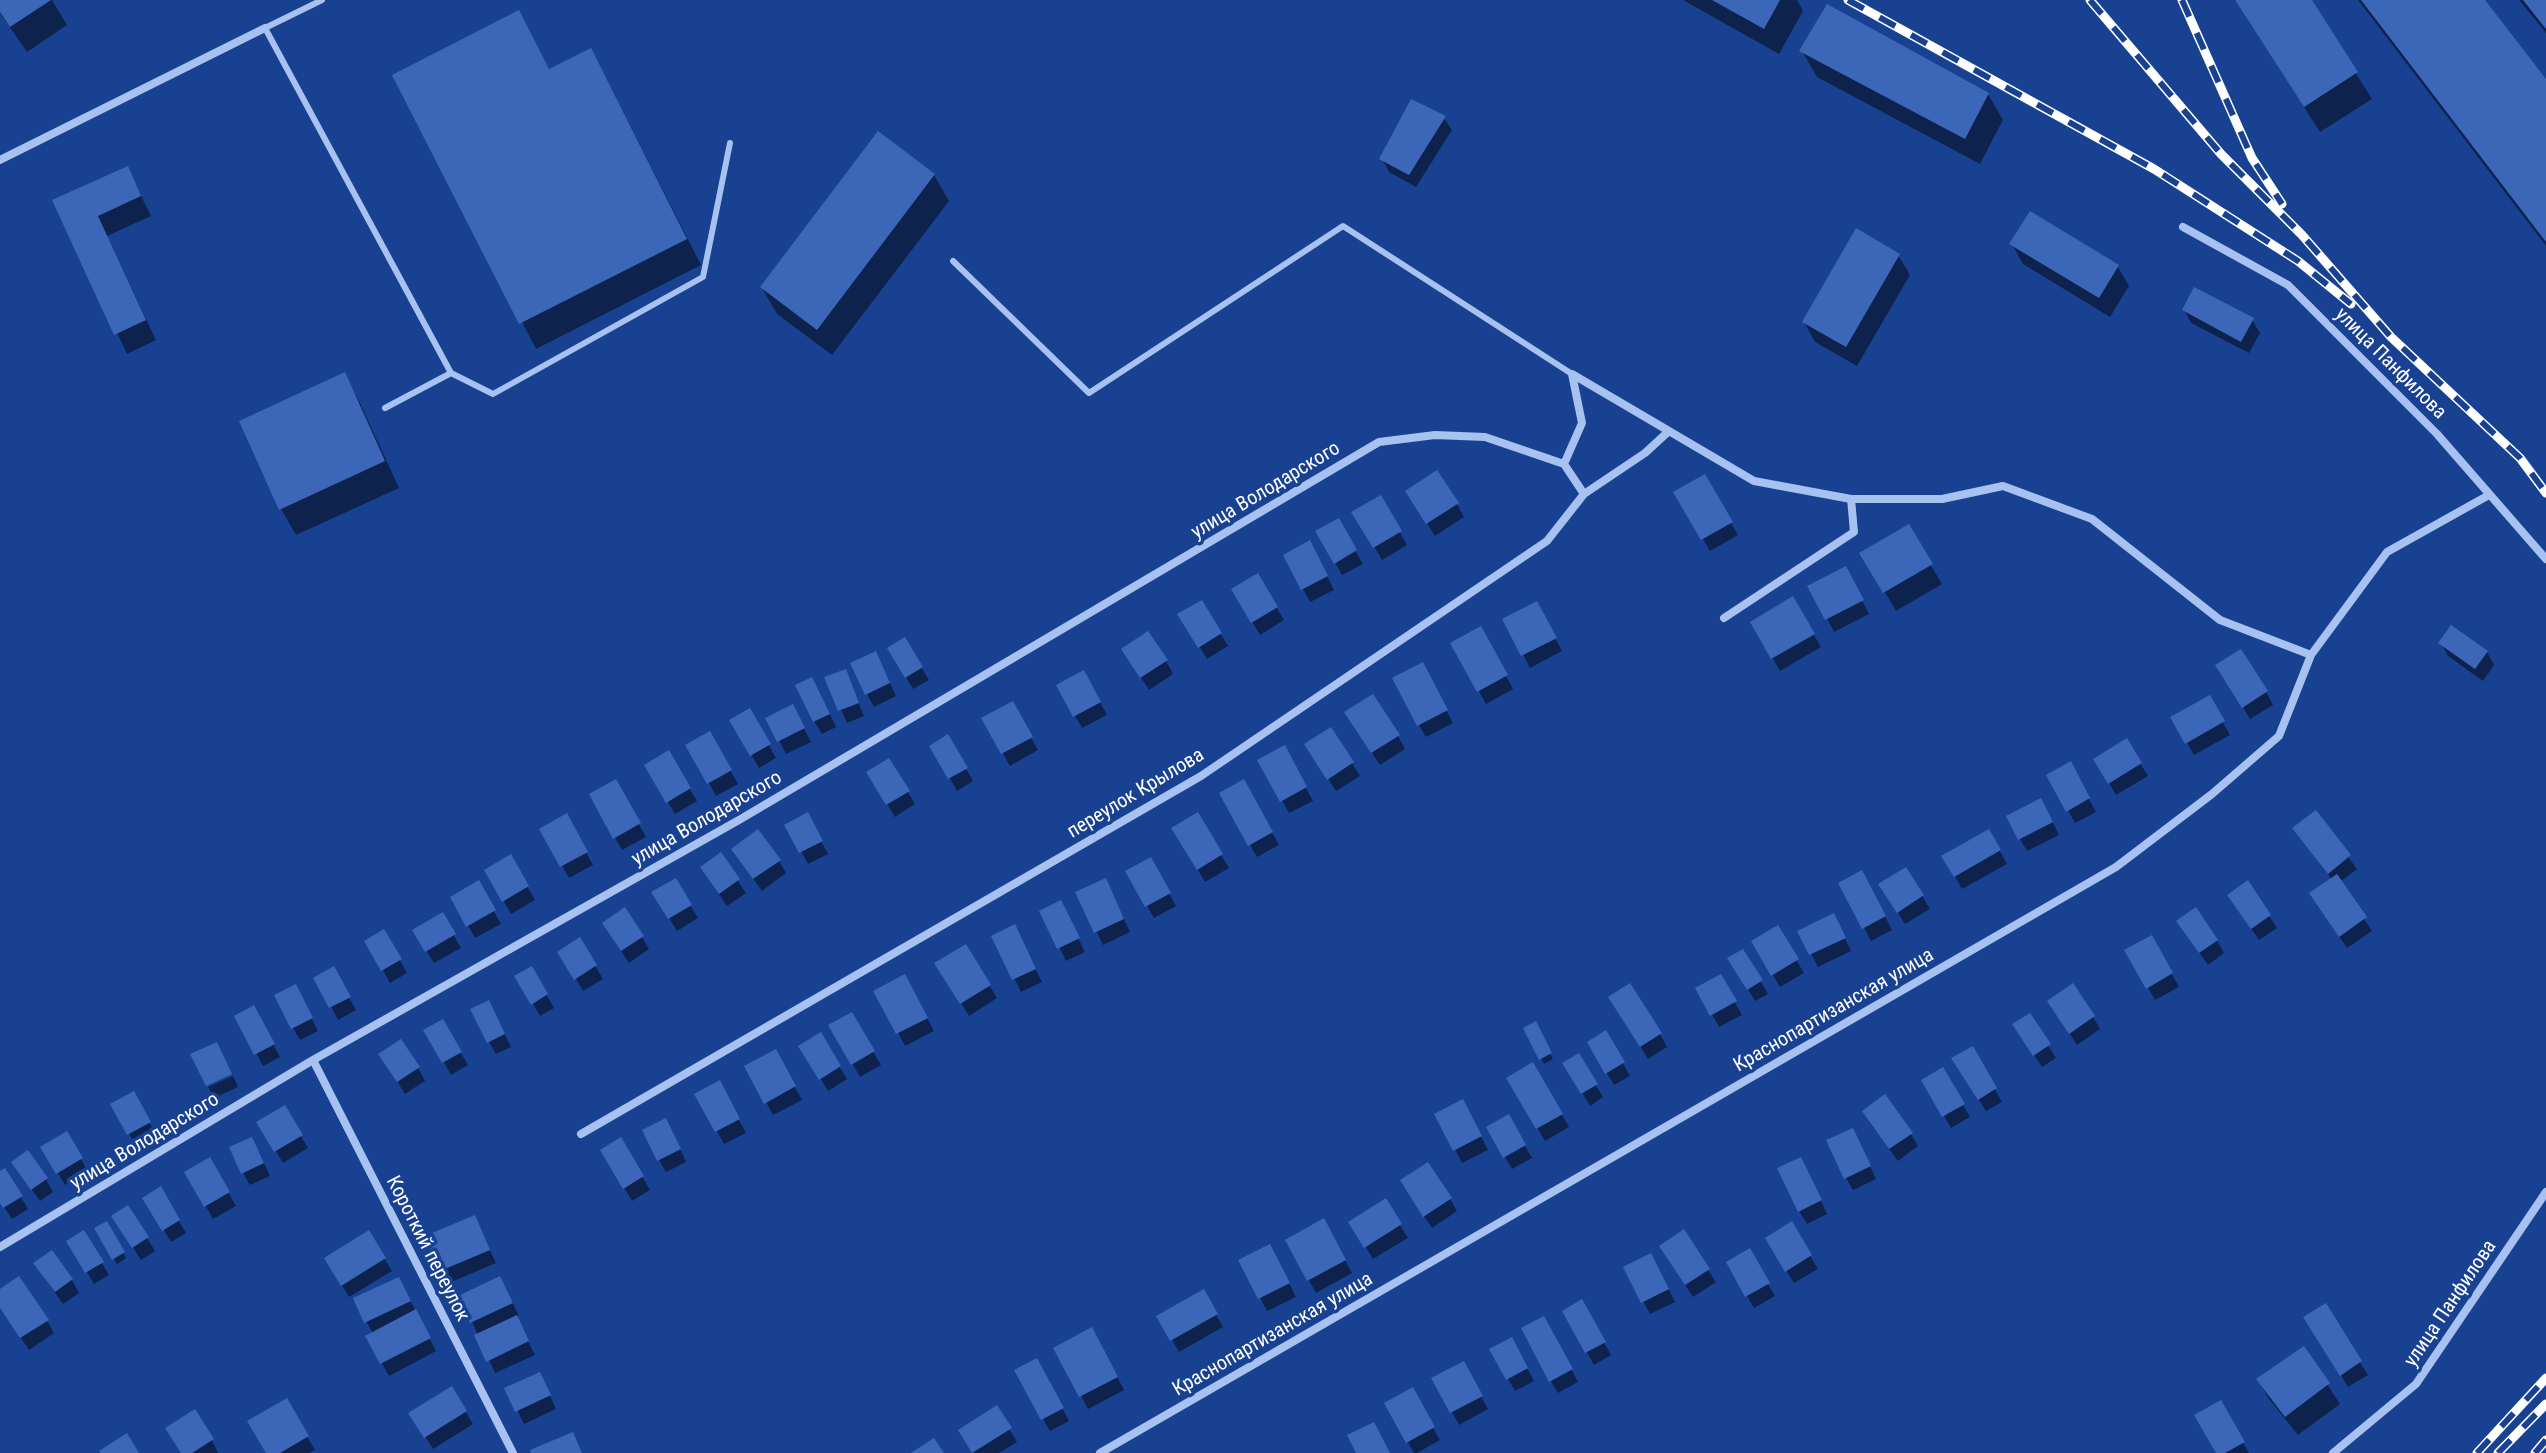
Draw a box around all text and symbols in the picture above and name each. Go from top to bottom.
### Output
street label: улица Панфилова [2329,303,2451,425]
street label: улица Володарского [1187,437,1345,545]
street label: переулок Крылова [1063,744,1209,844]
street label: улица Володарского [628,766,786,872]
street label: Краснопартизанская улица [1730,944,1938,1078]
street label: улица Володарского [66,1088,224,1196]
street label: Короткий переулок [380,1172,474,1326]
street label: улица Панфилова [2400,1236,2502,1372]
street label: Краснопартизанская улица [1169,1268,1377,1402]

